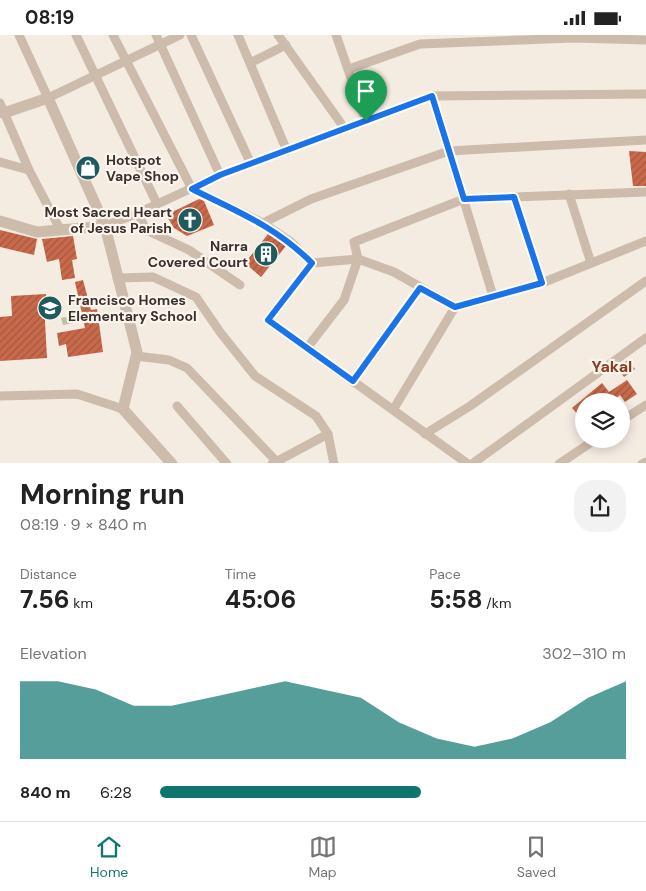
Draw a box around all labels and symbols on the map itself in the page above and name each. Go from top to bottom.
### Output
pin [345,70,387,121]
place label: Hotspot Vape Shop [106,151,179,185]
shop icon: Hotspot Vape Shop [75,155,101,181]
place label: Most Sacred Heart of Jesus Parish [44,203,172,237]
church icon: Most Sacred Heart of Jesus Parish [177,207,203,233]
place label: Narra Covered Court [148,237,248,271]
building icon: Narra Covered Court [253,241,279,267]
place label: Francisco Homes Elementary School [68,291,197,325]
school or university icon: Francisco Homes Elementary School [37,295,63,321]
district label: Yakal [592,356,632,377]

